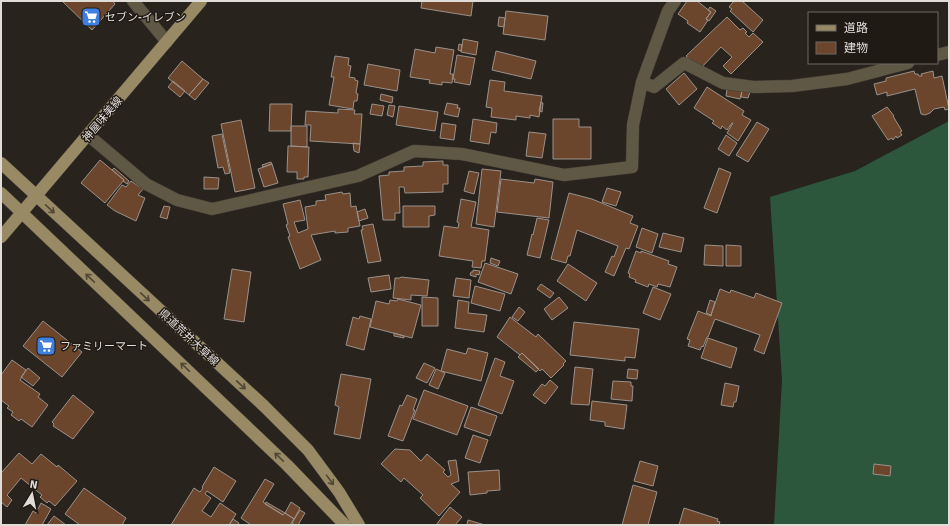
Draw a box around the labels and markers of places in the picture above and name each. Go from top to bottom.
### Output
supermarket icon: セブン-イレブン [80,6,102,28]
place label: セブン-イレブン [105,11,186,24]
supermarket icon: ファミリーマート [35,335,57,357]
place label: ファミリーマート [60,340,148,353]

